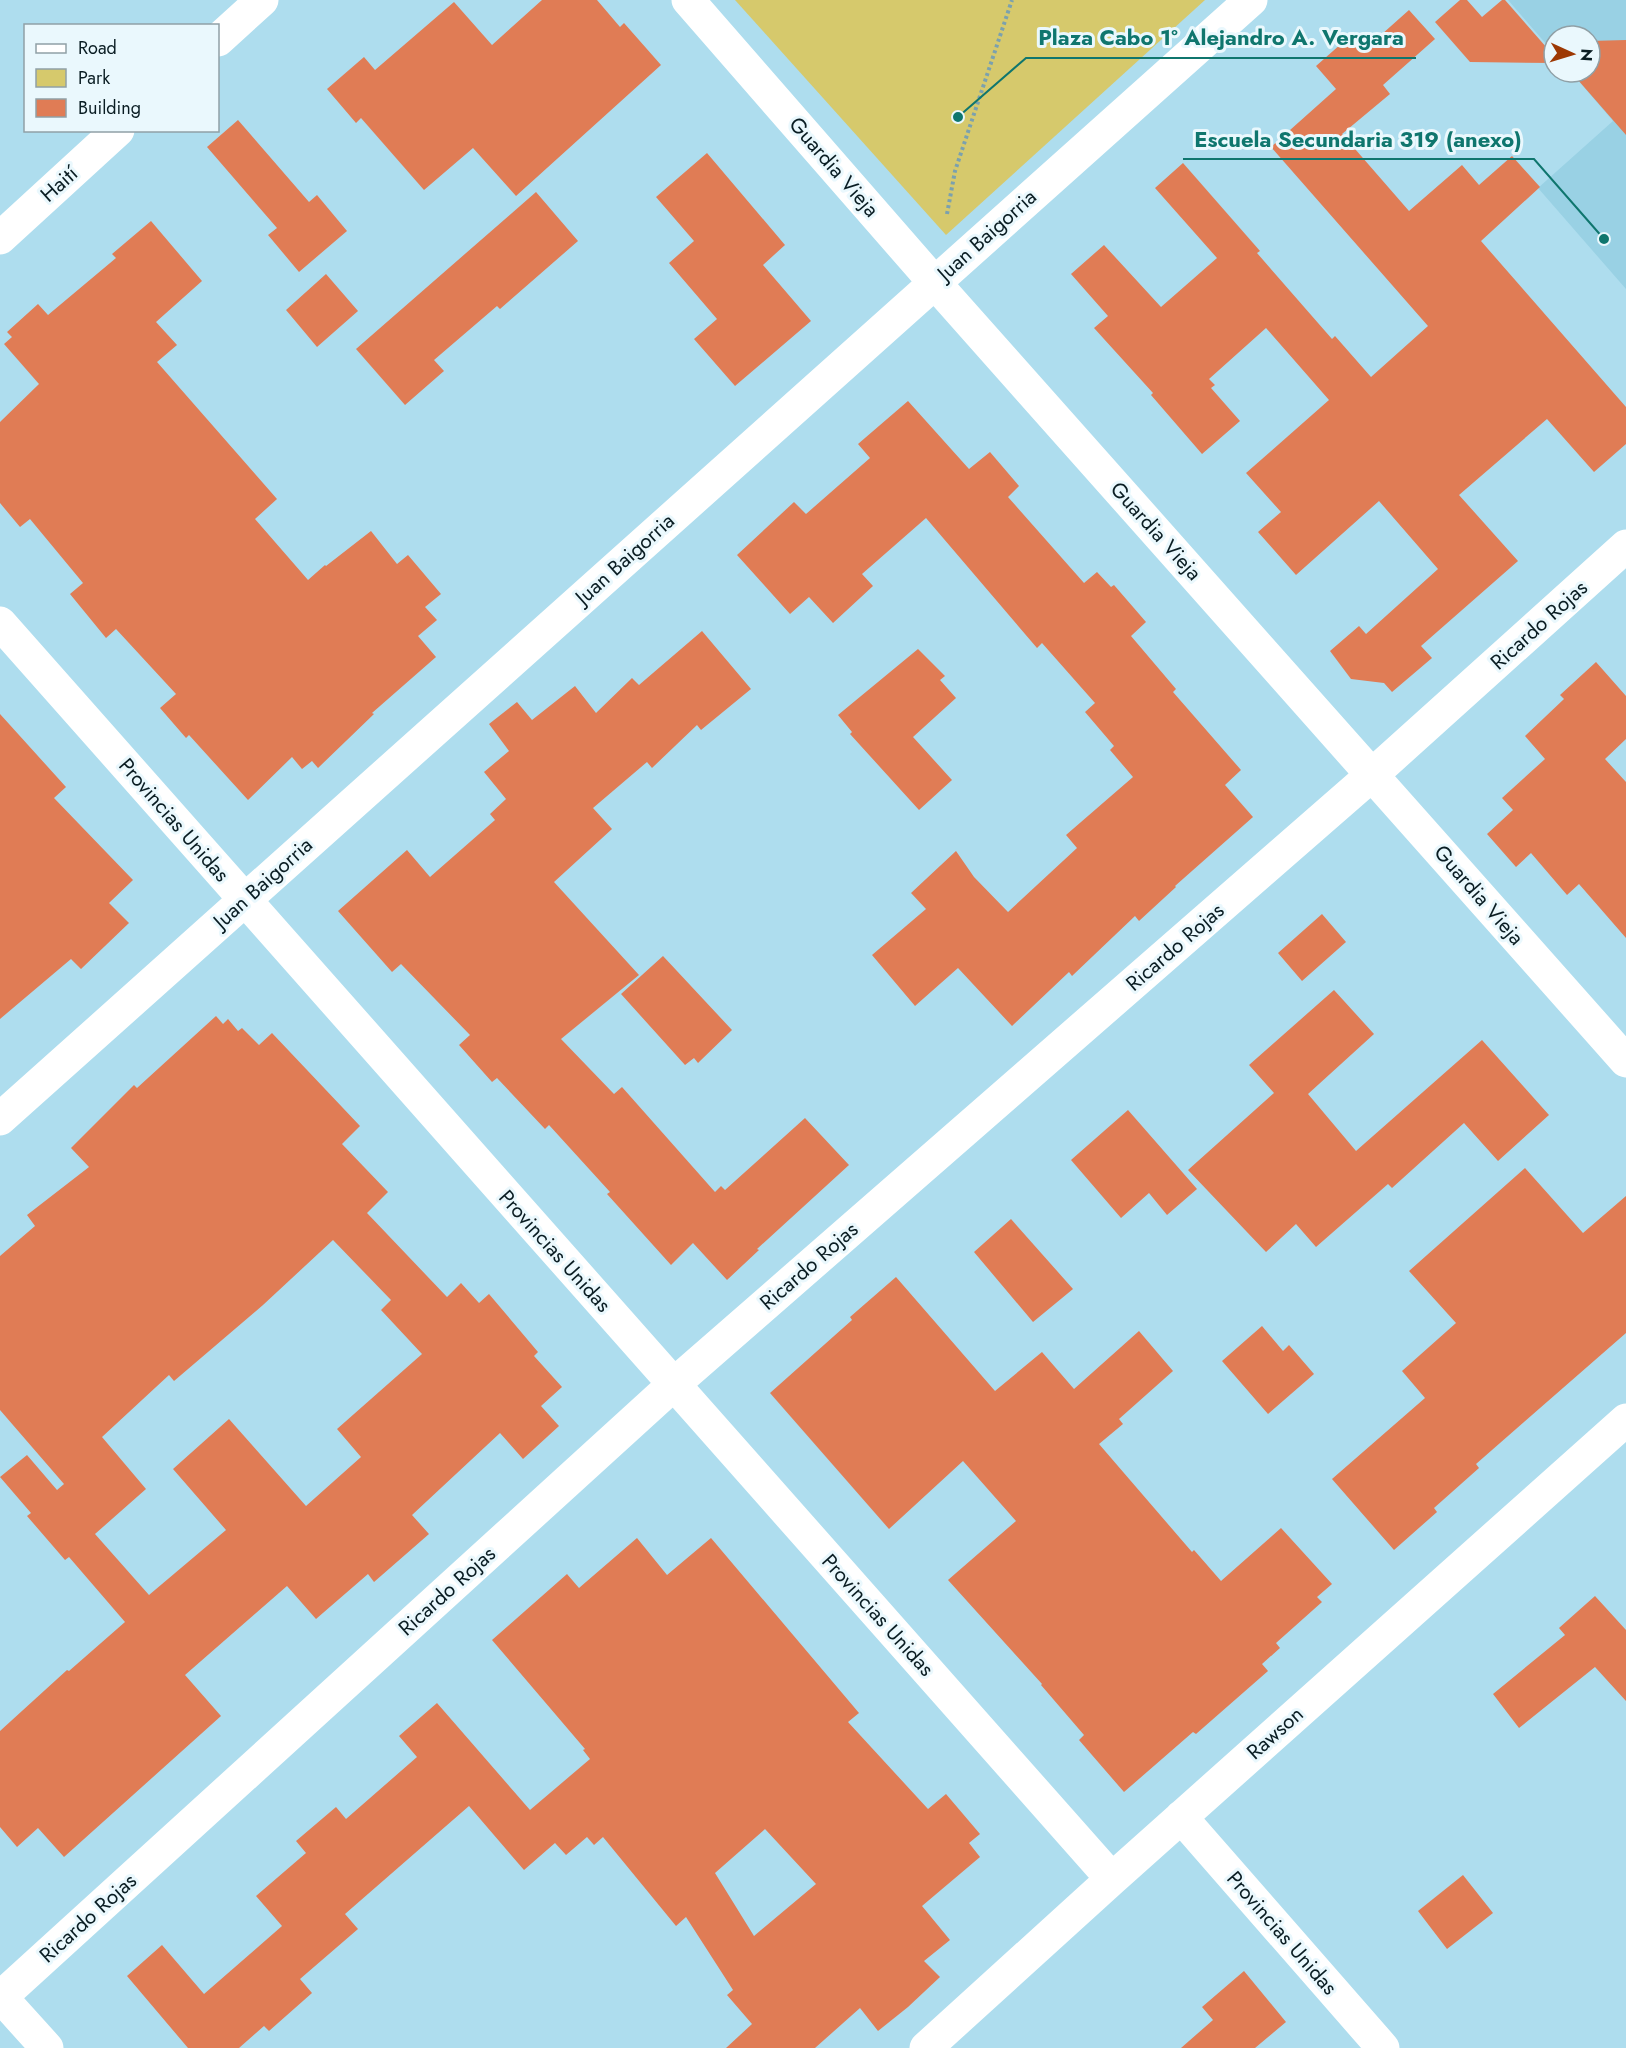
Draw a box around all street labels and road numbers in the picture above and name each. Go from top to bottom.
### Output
street label: Guardia Vieja [782,110,886,224]
street label: Haití [34,158,85,209]
street label: Juan Baigorria [929,182,1043,290]
street label: Guardia Vieja [1103,475,1209,587]
street label: Juan Baigorria [567,506,681,614]
street label: Ricardo Rojas [1484,573,1594,677]
street label: Provincias Unidas [112,752,236,888]
street label: Juan Baigorria [205,830,319,938]
street label: Guardia Vieja [1427,838,1531,952]
street label: Ricardo Rojas [1119,896,1231,998]
street label: Provincias Unidas [492,1183,618,1319]
street label: Ricardo Rojas [753,1215,865,1317]
street label: Ricardo Rojas [392,1539,502,1643]
street label: Provincias Unidas [815,1547,941,1683]
street label: Rawson [1240,1699,1310,1767]
street label: Provincias Unidas [1220,1865,1344,2001]
street label: Ricardo Rojas [33,1866,143,1970]

